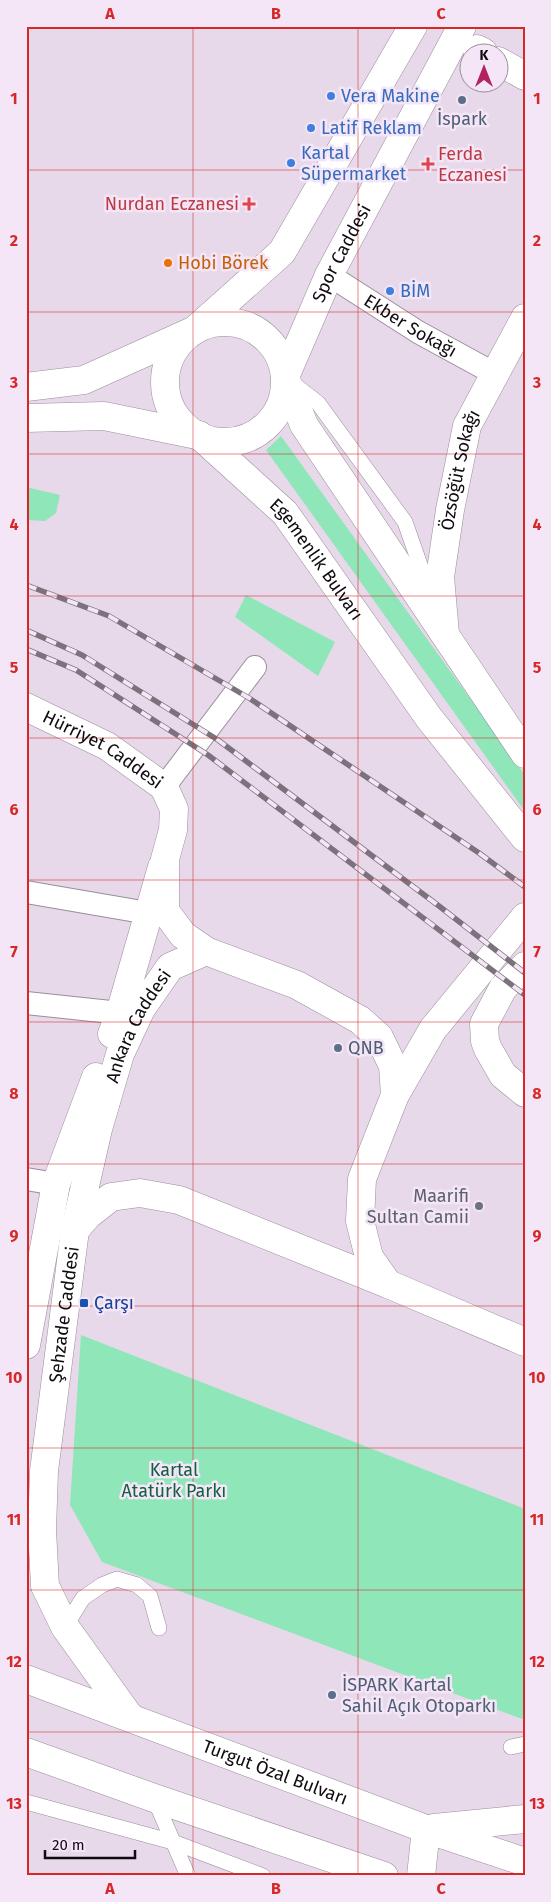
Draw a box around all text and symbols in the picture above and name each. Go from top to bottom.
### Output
text: A [104,4,115,23]
text: B [271,4,281,23]
text: C [436,4,446,23]
north arrow [458,42,508,92]
text: K [480,47,490,64]
place label: Vera Makine [341,85,440,107]
text: 1 [10,89,18,108]
text: 1 [533,89,541,108]
marker: Vera Makine [325,90,337,102]
marker: İspark [456,94,468,106]
place label: İspark [437,108,488,130]
place label: Latif Reklam [321,117,422,139]
marker: Latif Reklam [305,122,317,134]
place label: Kartal Süpermarket [301,142,407,185]
place label: Ferda Eczanesi [438,143,507,186]
marker: Kartal Süpermarket [285,157,297,169]
marker: Ferda Eczanesi [422,158,434,170]
place label: Nurdan Eczanesi [105,193,239,215]
marker: Nurdan Eczanesi [243,198,255,210]
street label: Spor Caddesi [308,201,376,306]
text: 2 [10,231,18,250]
text: 2 [533,231,541,250]
place label: Hobi Börek [178,252,269,274]
marker: Hobi Börek [162,257,174,269]
place label: BİM [400,280,430,302]
marker: BİM [384,285,396,297]
street label: Ekber Sokağı [360,289,461,362]
text: 3 [9,373,18,392]
text: 3 [532,373,541,392]
street label: Özsöğüt Sokağı [436,406,485,532]
street label: Egemenlik Bulvarı [265,494,368,625]
text: 4 [9,515,19,534]
text: 4 [532,515,542,534]
text: 5 [10,658,19,677]
text: 5 [533,658,542,677]
street label: Hürriyet Caddesi [39,706,167,794]
text: 6 [9,800,19,819]
text: 6 [532,800,542,819]
text: 7 [10,942,18,961]
text: 7 [533,942,541,961]
street label: Ankara Caddesi [101,965,176,1086]
place label: QNB [348,1037,384,1059]
marker: QNB [332,1042,344,1054]
text: 8 [9,1084,19,1103]
text: 8 [532,1084,542,1103]
place label: Maarifi Sultan Camii [367,1185,469,1228]
marker: Maarifi Sultan Camii [473,1200,485,1212]
text: 9 [10,1226,19,1245]
text: 9 [533,1226,542,1245]
street label: Şehzade Caddesi [44,1245,84,1384]
place label: Çarşı [94,1292,134,1314]
marker: Çarşı [78,1297,90,1309]
text: 10 [6,1368,22,1387]
text: 10 [529,1368,545,1387]
park label: Kartal Atatürk Parkı [122,1459,226,1502]
text: 11 [7,1510,21,1529]
text: 11 [530,1510,544,1529]
text: 12 [6,1652,22,1671]
text: 12 [529,1652,545,1671]
place label: İSPARK Kartal Sahil Açık Otoparkı [342,1674,496,1717]
marker: İSPARK Kartal Sahil Açık Otoparkı [326,1689,338,1701]
street label: Turgut Özal Bulvarı [199,1735,351,1810]
text: 13 [6,1794,22,1813]
text: 13 [529,1794,545,1813]
scale bar [45,1827,135,1859]
text: 20 m [52,1836,85,1854]
text: A [104,1879,115,1898]
text: B [271,1879,281,1898]
text: C [436,1879,446,1898]

